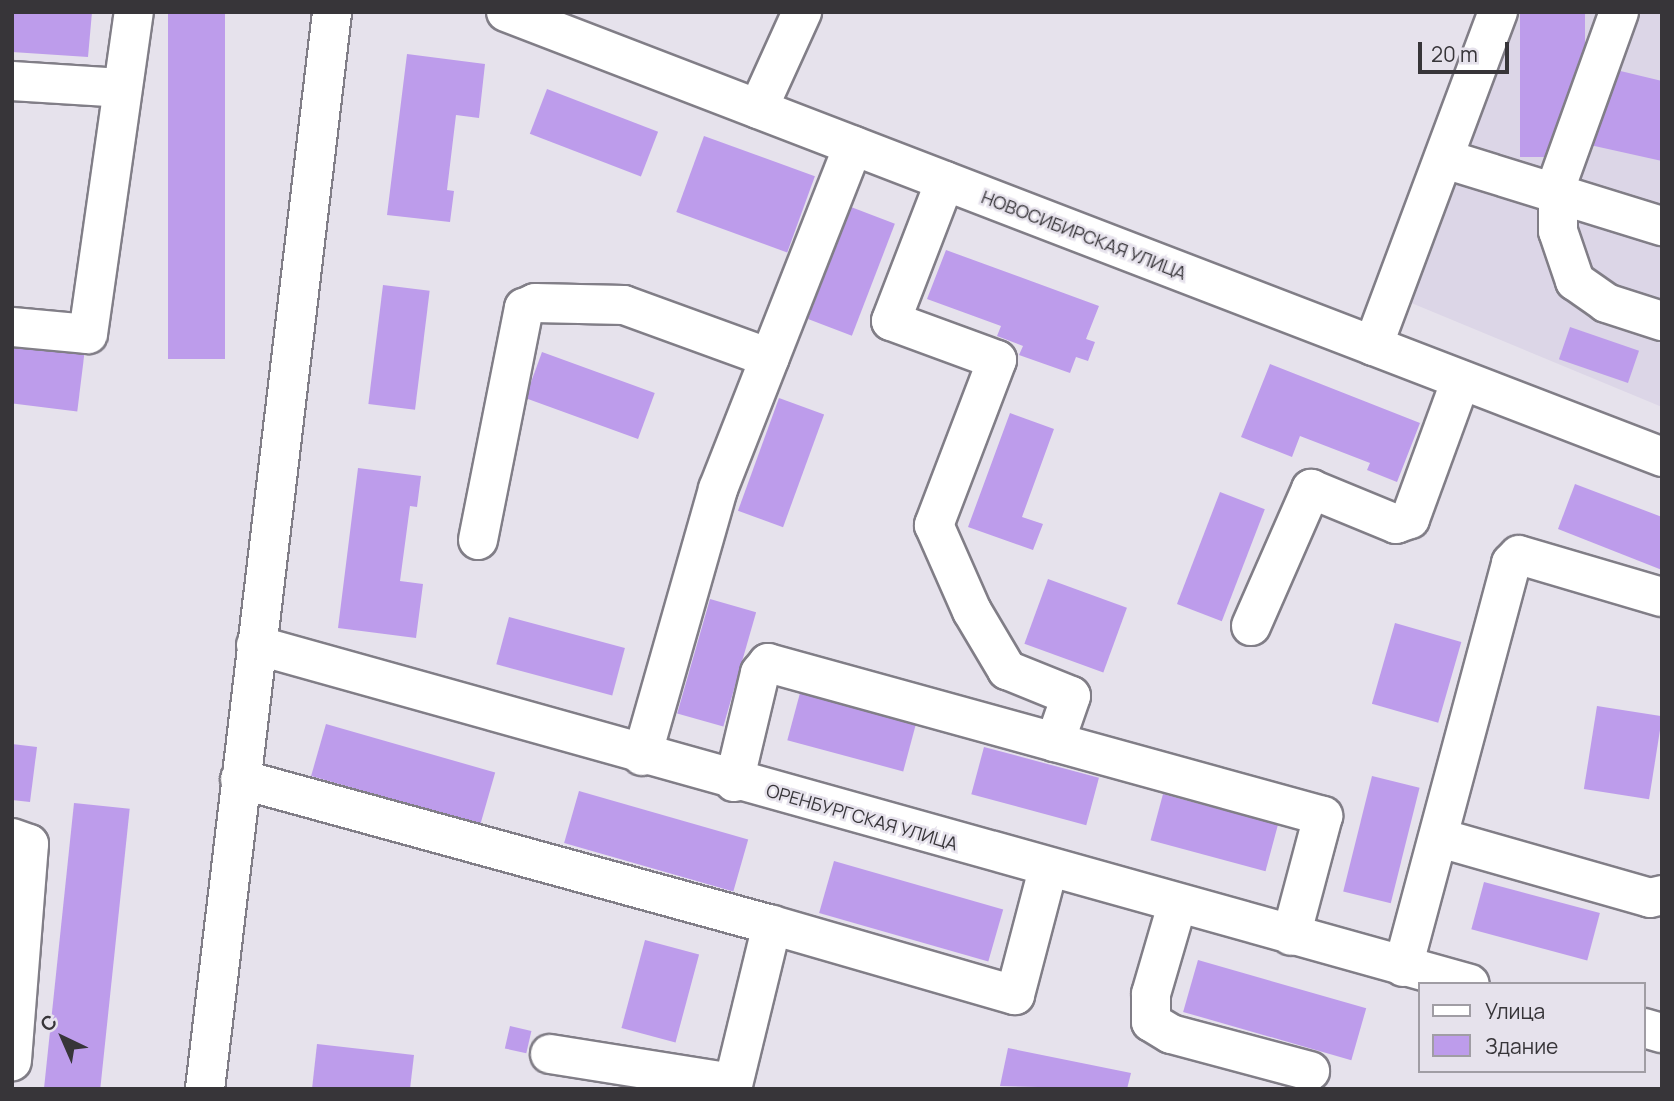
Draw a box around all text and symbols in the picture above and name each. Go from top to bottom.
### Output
scale bar [1422,28,1513,72]
text: 20 m [1431,40,1478,68]
street label: НОВОСИБИРСКАЯ УЛИЦА [978,186,1190,284]
street label: ОРЕНБУРГСКАЯ УЛИЦА [764,779,960,855]
legend [1418,982,1646,1073]
text: Улица [1485,997,1545,1025]
north arrow [28,1003,98,1073]
text: С [34,1009,62,1037]
text: Здание [1485,1032,1558,1060]

